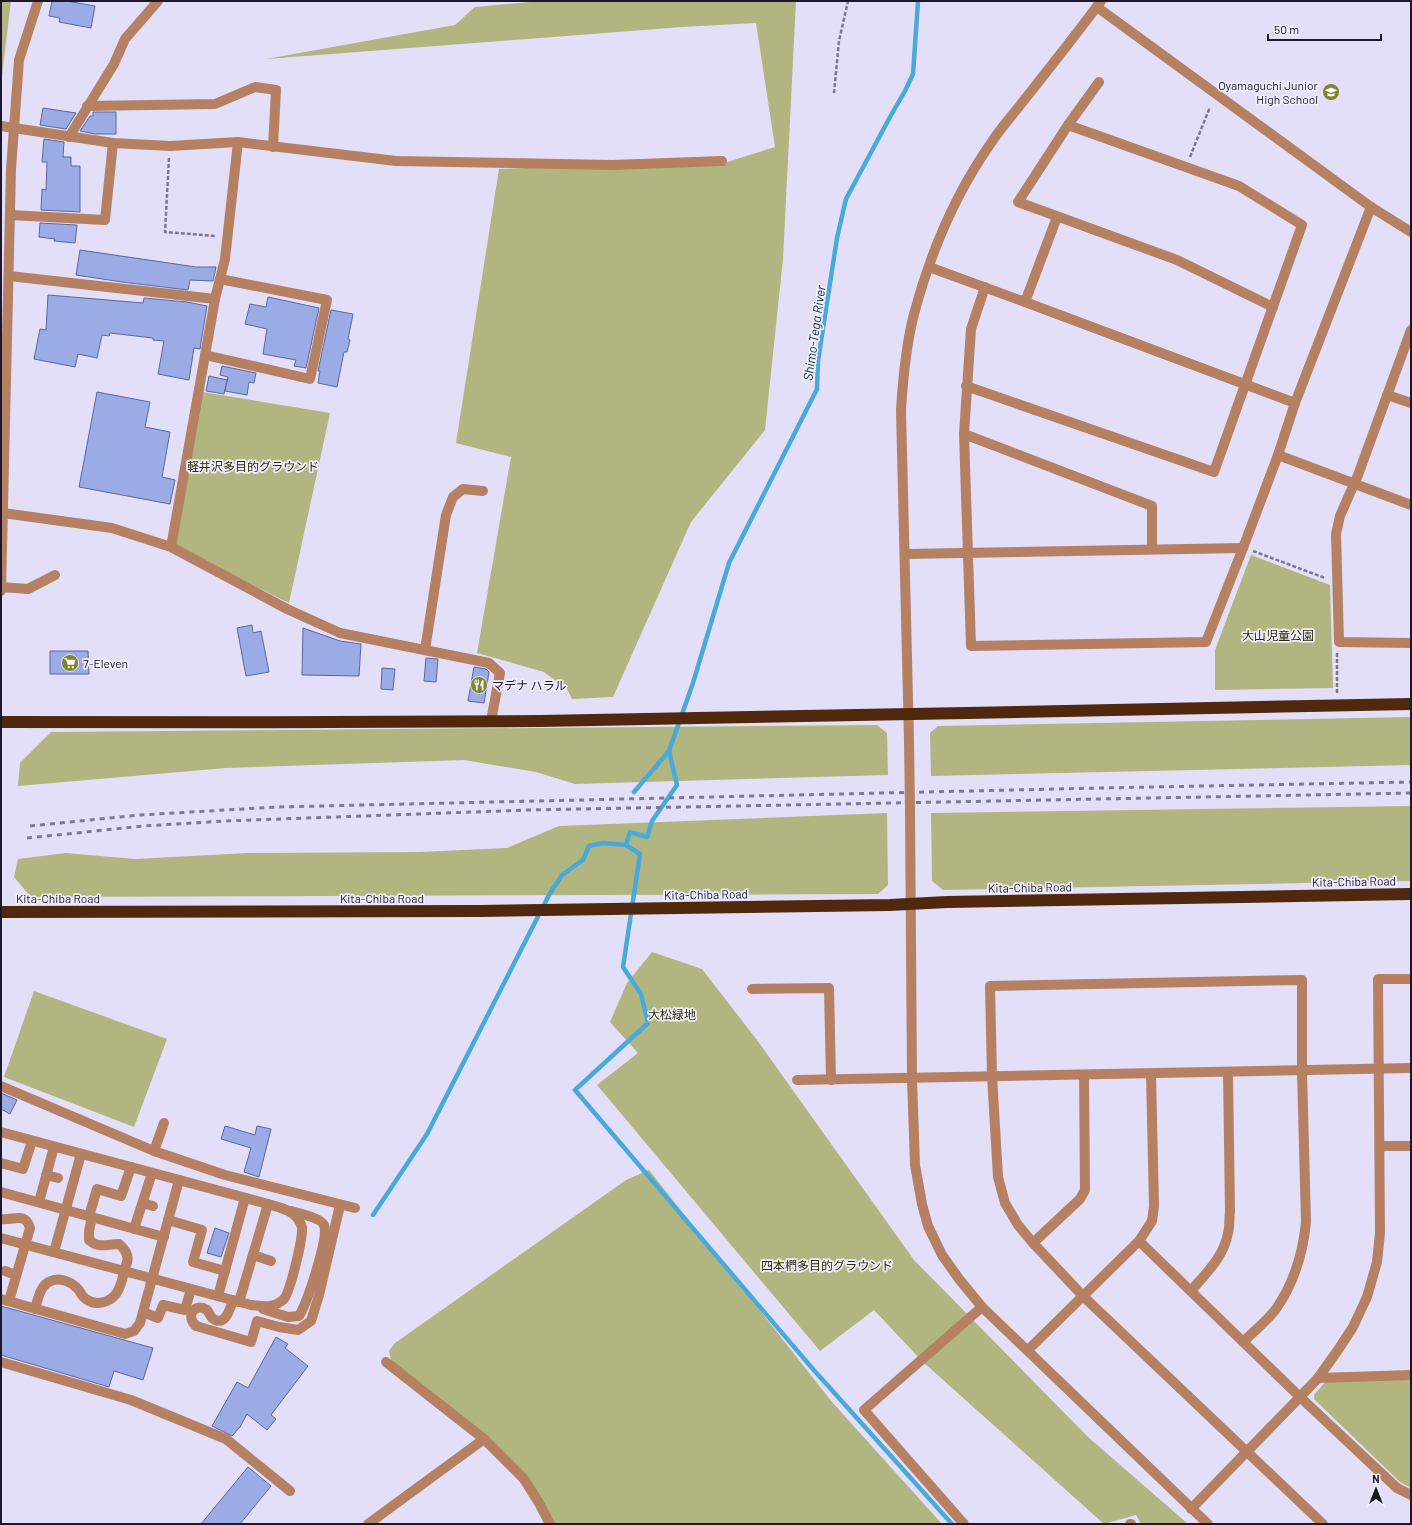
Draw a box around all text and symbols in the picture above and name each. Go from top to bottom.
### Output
scale bar [1268,16,1381,42]
text: 50 m [1274,22,1299,36]
place label: Oyamaguchi Junior High School [1218,78,1319,106]
school or university icon: Oyamaguchi Junior High School [1321,82,1341,102]
water label: Shimo-Tega River [799,284,829,382]
park label: 軽井沢多目的グラウンド [187,459,319,473]
park label: 大山児童公園 [1242,628,1314,642]
supermarket icon: 7-Eleven [60,653,80,673]
place label: 7-Eleven [83,656,128,670]
restaurant icon: マデナ ハラル [469,675,489,695]
place label: マデナ ハラル [492,678,566,692]
street label: Kita-Chiba Road [1312,873,1396,889]
street label: Kita-Chiba Road [988,879,1072,895]
street label: Kita-Chiba Road [664,886,748,902]
street label: Kita-Chiba Road [16,891,100,905]
street label: Kita-Chiba Road [340,891,424,905]
park label: 大松緑地 [648,1007,696,1021]
park label: 四本椚多目的グラウンド [761,1258,893,1272]
north arrow [1356,1469,1396,1509]
text: N [1372,1472,1380,1485]

